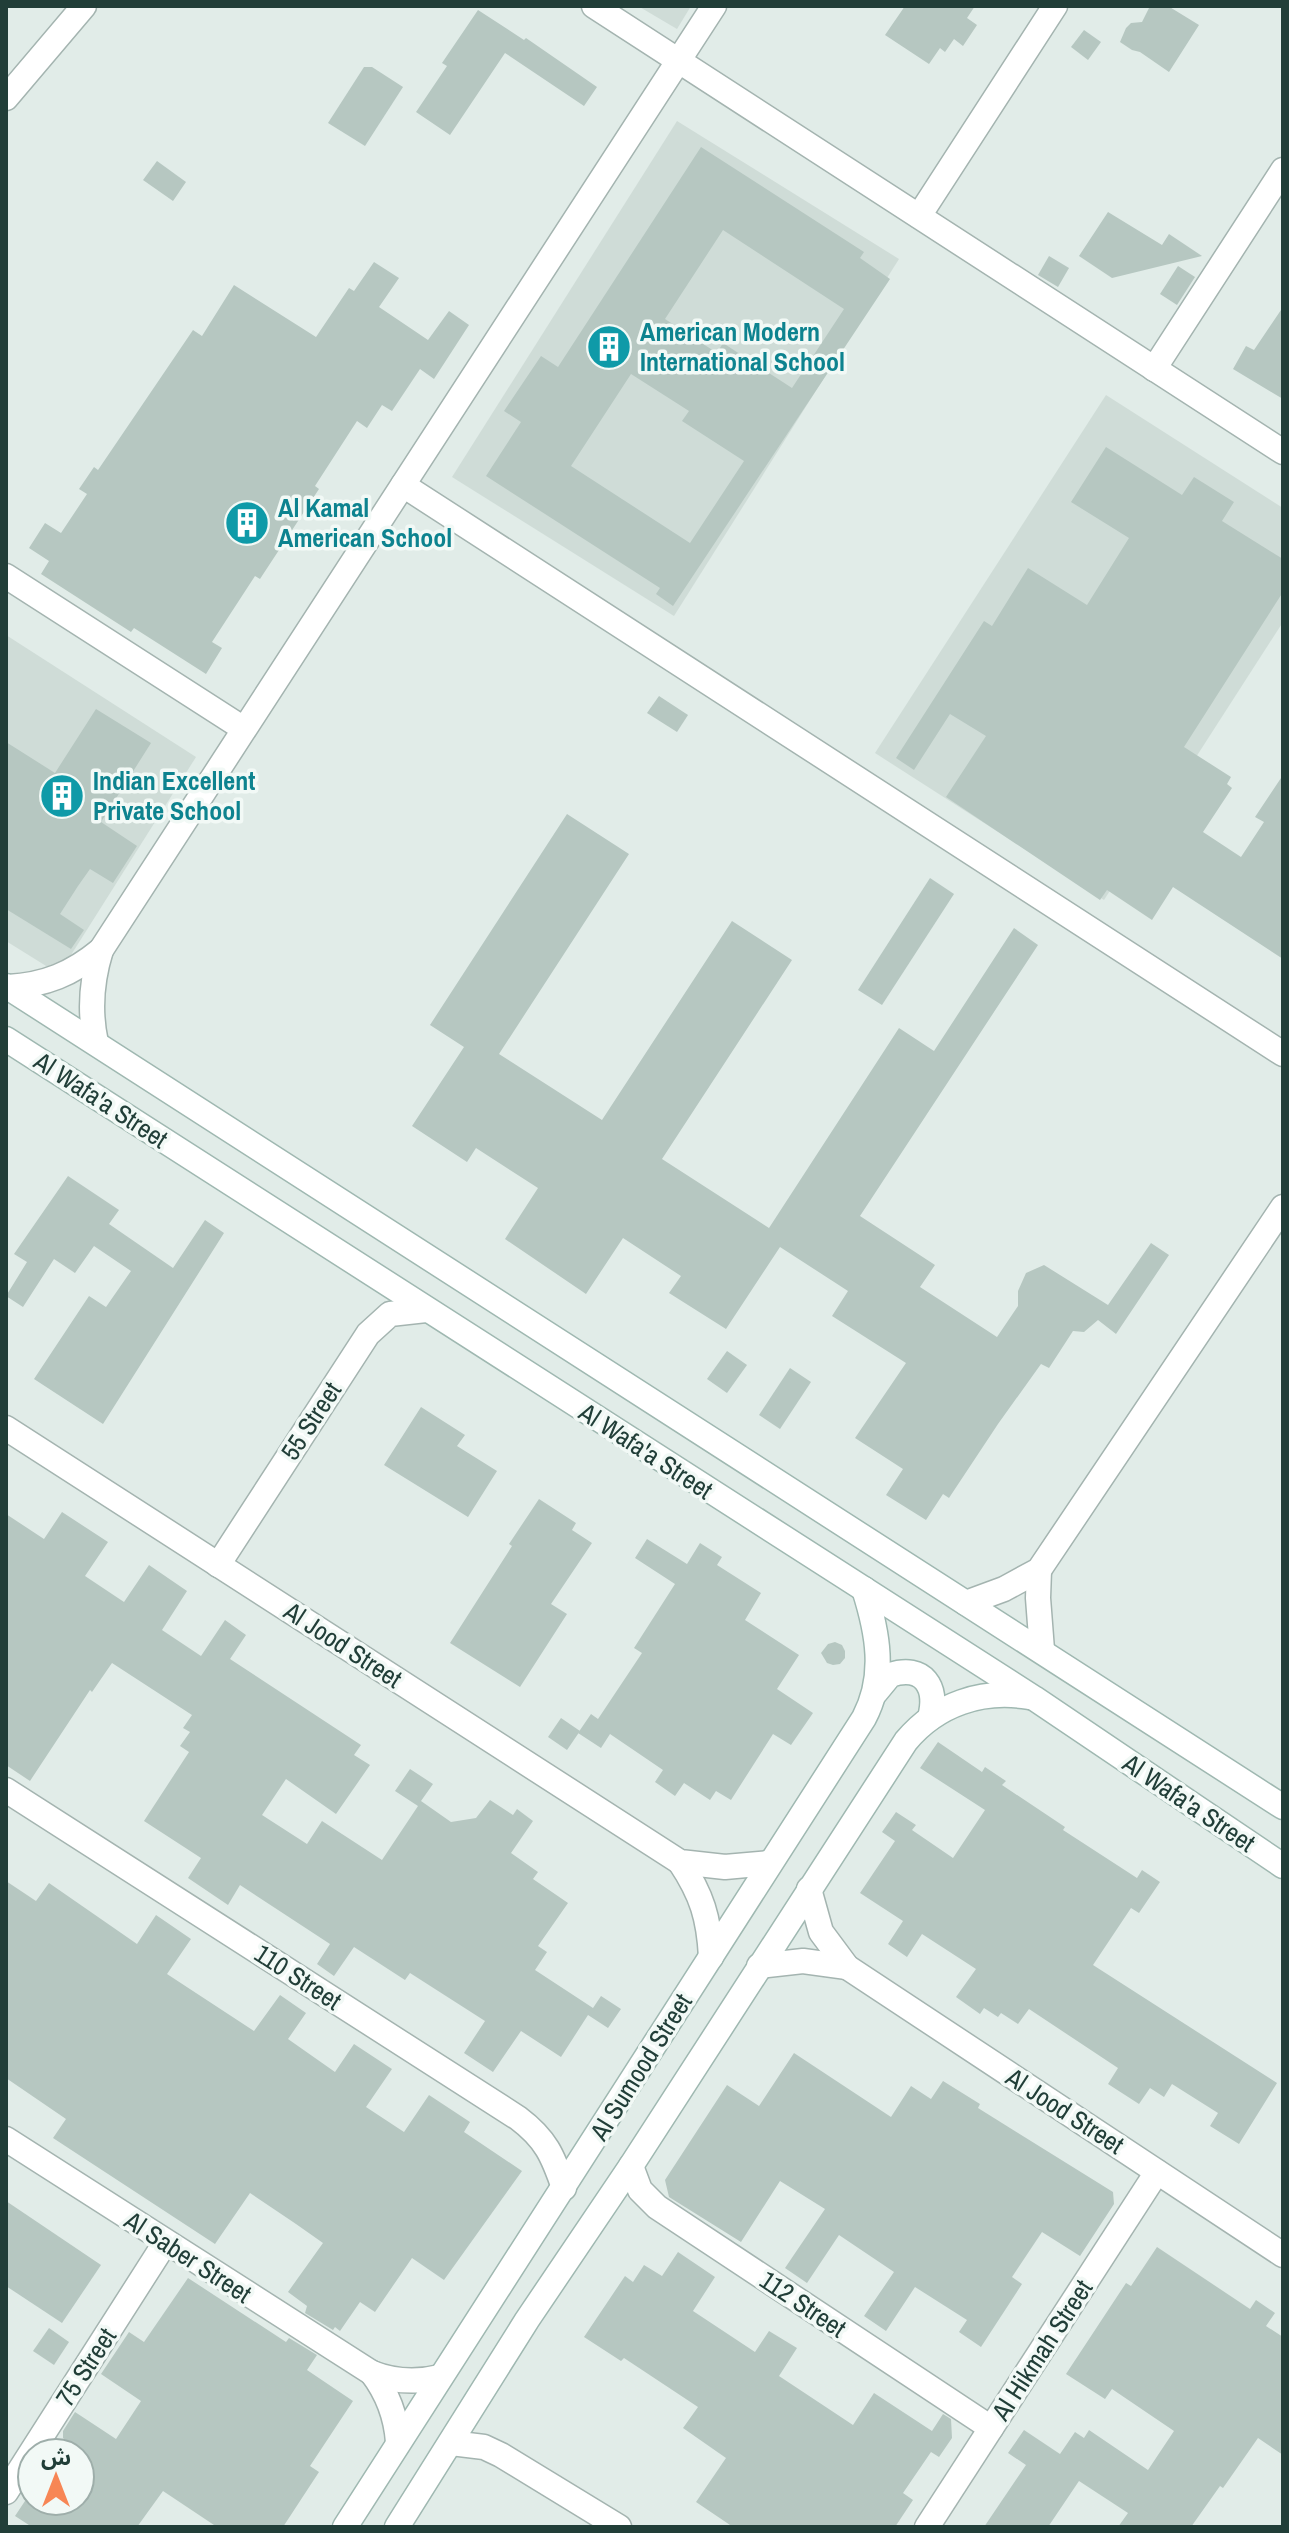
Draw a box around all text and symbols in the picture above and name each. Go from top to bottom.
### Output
place label: American Modern International School [640,314,845,379]
building icon: American Modern International School [585,323,633,371]
place label: Al Kamal American School [278,490,452,555]
building icon: Al Kamal American School [223,499,271,547]
place label: Indian Excellent Private School [93,763,255,828]
building icon: Indian Excellent Private School [38,772,86,820]
street label: Al Wafa'a Street [27,1043,175,1156]
street label: 55 Street [272,1375,349,1467]
street label: Al Wafa'a Street [572,1394,720,1507]
street label: Al Jood Street [277,1593,409,1696]
street label: Al Wafa'a Street [1115,1745,1262,1860]
street label: 110 Street [248,1936,348,2018]
street label: Al Sumood Street [581,1987,700,2148]
street label: Al Jood Street [999,2059,1131,2162]
street label: Al Saber Street [117,2202,258,2311]
street label: 112 Street [753,2262,853,2345]
street label: Al Hikmah Street [982,2273,1100,2428]
street label: 75 Street [47,2321,124,2413]
north arrow [16,2437,96,2517]
text: ش [41,2442,71,2472]

